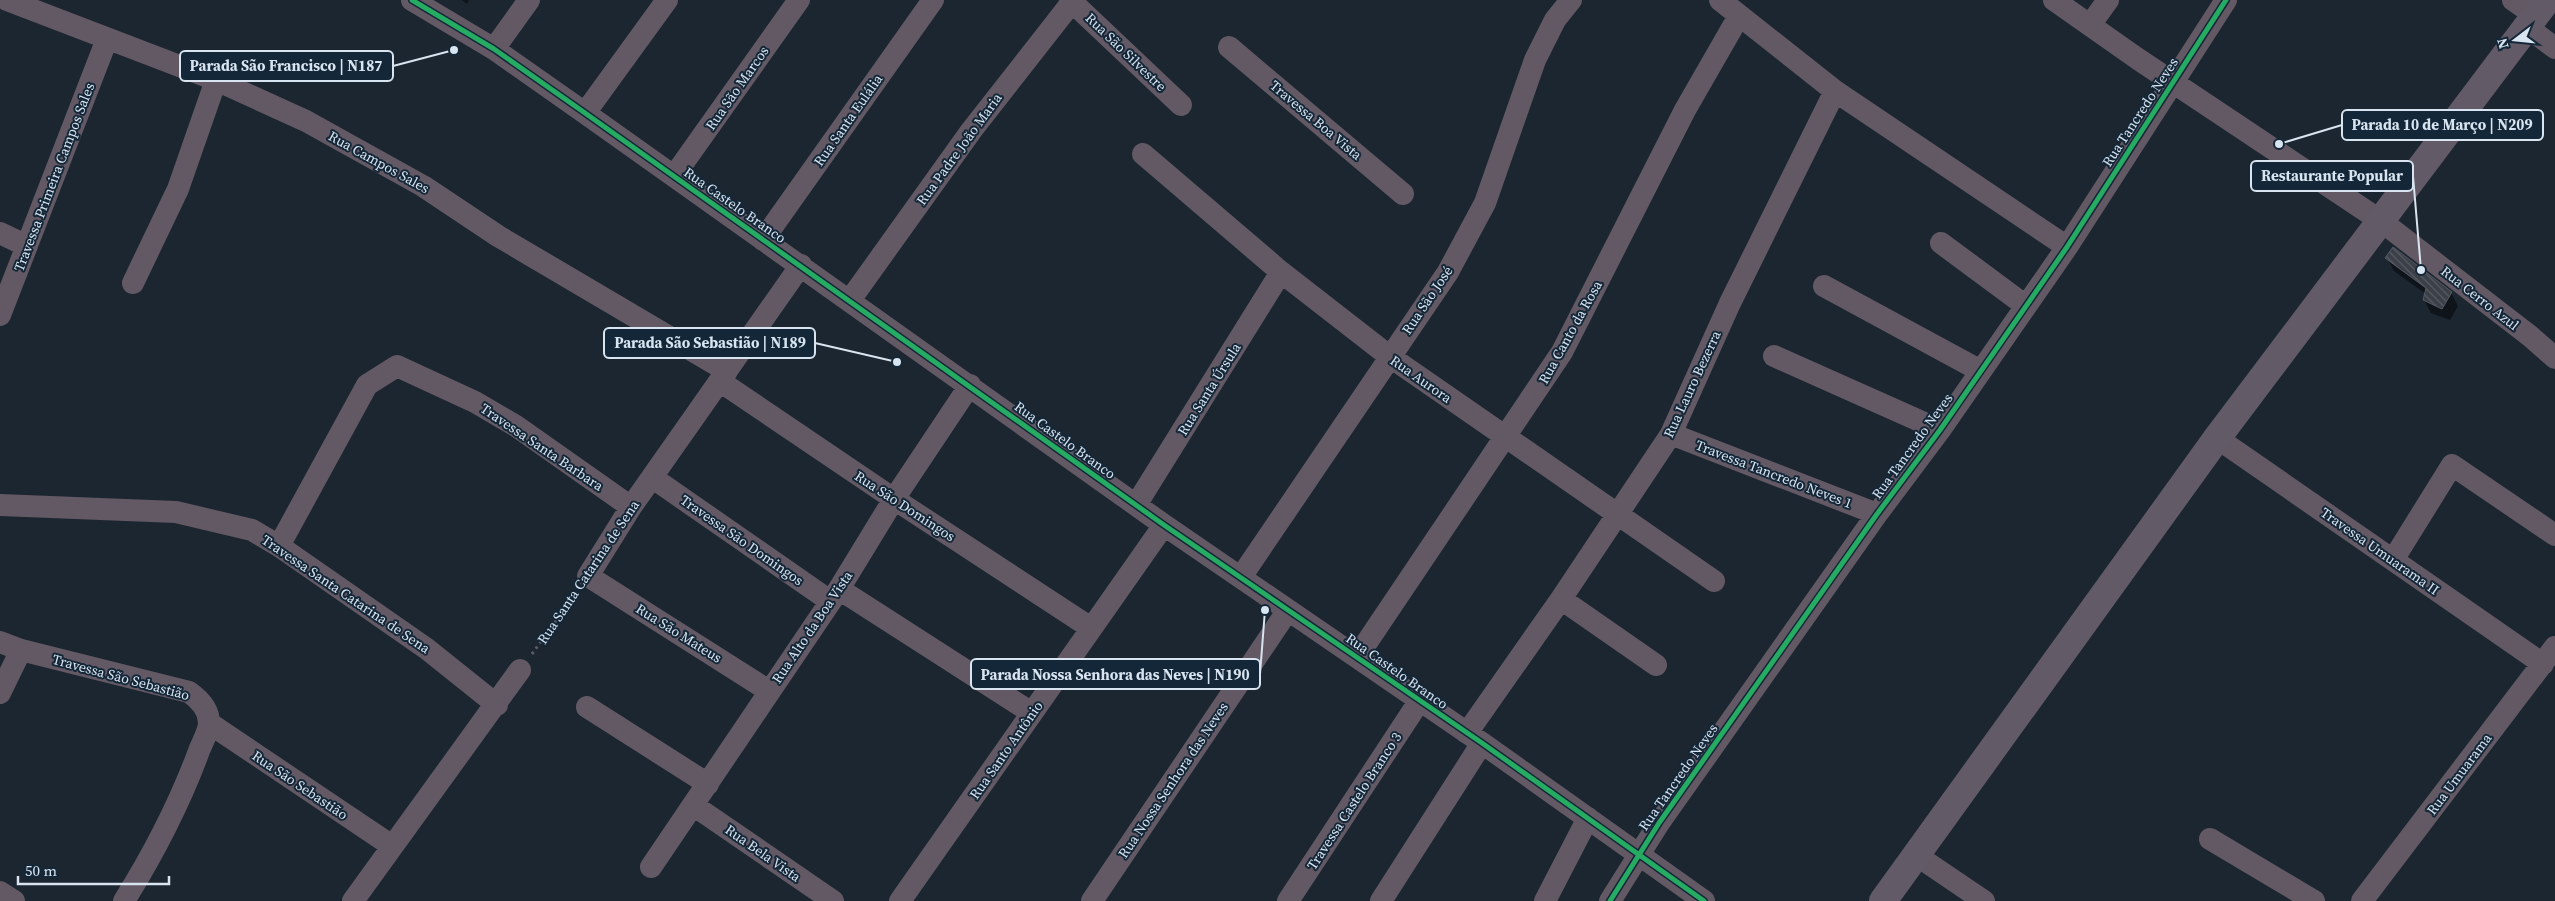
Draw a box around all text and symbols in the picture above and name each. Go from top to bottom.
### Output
street label: Rua São Silvestre [1081,8,1171,96]
north arrow [2490,15,2540,65]
text: N [2491,36,2514,51]
street label: Rua São Marcos [701,42,773,134]
callout: Parada São Francisco | N187 [180,51,393,81]
street label: Rua Tancredo Neves [2097,54,2183,170]
text: Parada São Francisco | N187 [190,55,382,76]
street label: Rua Santa Eulália [809,69,888,170]
street label: Travessa Boa Vista [1266,76,1367,165]
street label: Travessa Primeira Campos Sales [9,80,99,274]
street label: Rua Padre João Maria [911,88,1007,209]
callout: Parada 10 de Março | N209 [2342,110,2543,140]
text: Parada 10 de Março | N209 [2351,114,2533,135]
street label: Rua Campos Sales [325,126,433,198]
callout: Restaurante Popular [2251,161,2413,191]
street label: Rua Castelo Branco [680,162,790,248]
text: Restaurante Popular [2261,165,2403,186]
street label: Rua Cerro Azul [2437,261,2523,335]
street label: Rua São José [1397,262,1457,338]
street label: Rua Canto da Rosa [1533,276,1607,387]
street label: Rua Lauro Bezerra [1658,326,1726,441]
callout: Parada São Sebastião | N189 [604,328,815,358]
text: Parada São Sebastião | N189 [614,332,806,353]
street label: Rua Santa Úrsula [1172,338,1246,439]
street label: Rua Aurora [1386,350,1457,408]
street label: Rua Tancredo Neves [1867,389,1957,503]
street label: Rua Castelo Branco [1010,396,1120,484]
street label: Travessa Santa Barbara [477,398,608,496]
street label: Travessa Tancredo Neves 1 [1693,435,1855,513]
street label: Rua São Domingos [851,466,959,546]
street label: Travessa São Domingos [676,490,808,590]
street label: Rua Santa Catarina de Sena [532,495,644,648]
street label: Travessa Umuarama II [2317,502,2443,600]
street label: Travessa Santa Catarina de Sena [258,530,435,659]
street label: Rua Alto da Boa Vista [767,566,858,687]
street label: Rua São Mateus [632,599,726,667]
street label: Rua Castelo Branco [1342,628,1452,714]
street label: Travessa São Sebastião [50,649,192,705]
callout: Parada Nossa Senhora das Neves | N190 [971,659,1260,689]
text: Parada Nossa Senhora das Neves | N190 [980,664,1250,685]
street label: Rua Santo Antônio [965,697,1048,803]
street label: Rua Nossa Senhora das Neves [1113,698,1233,862]
street label: Rua Tancredo Neves [1634,719,1722,835]
street label: Travessa Castelo Branco 3 [1302,728,1406,874]
street label: Rua Umuarama [2422,728,2497,819]
street label: Rua São Sebastião [248,745,352,825]
street label: Rua Bela Vista [721,819,806,887]
scale bar [18,854,169,886]
text: 50 m [25,860,57,881]

